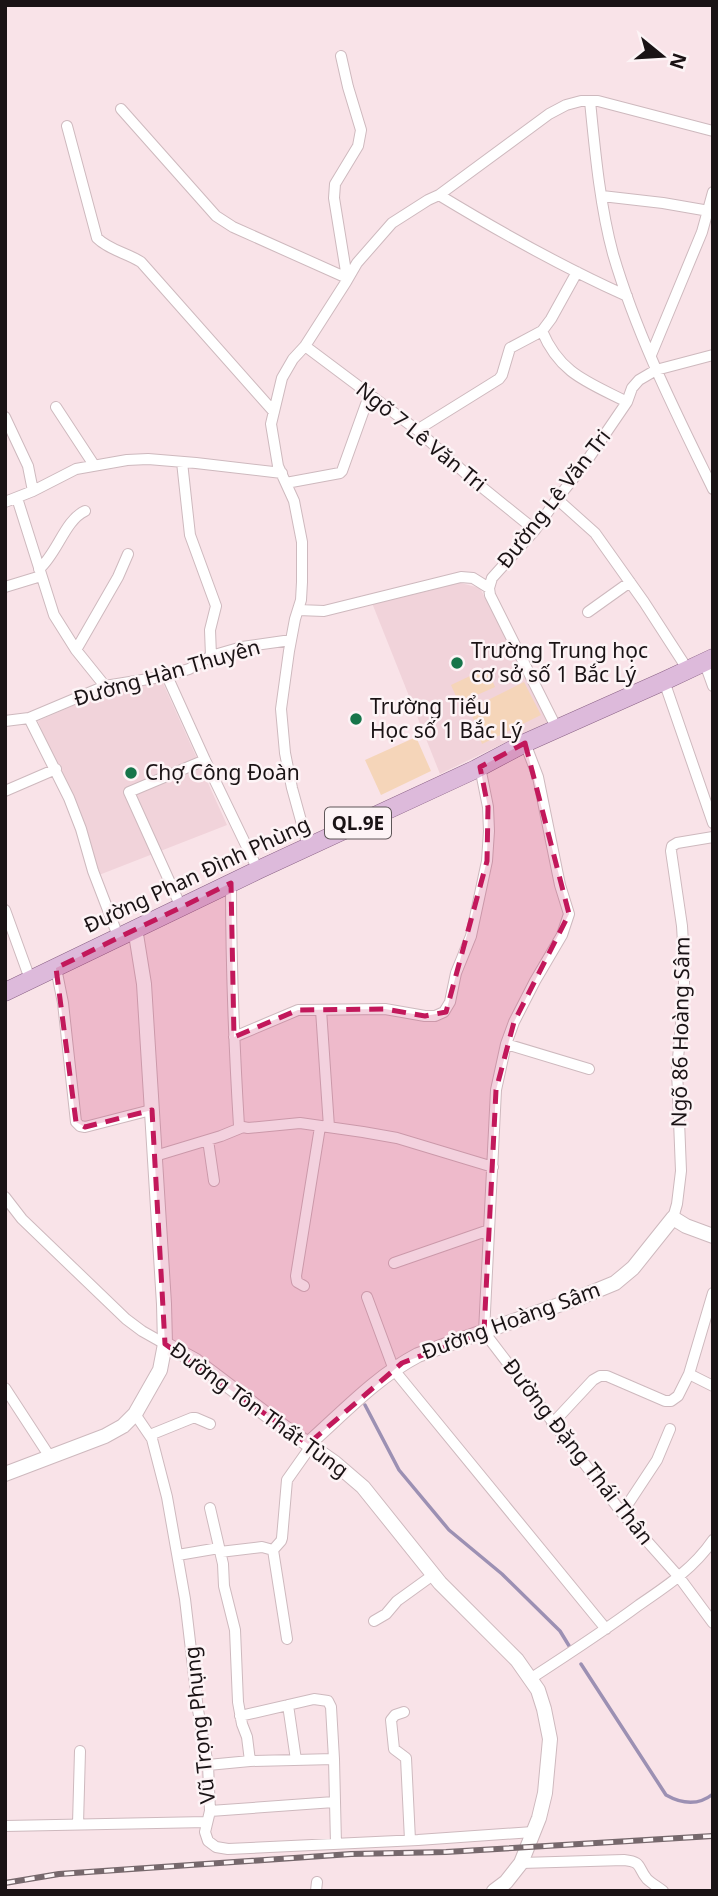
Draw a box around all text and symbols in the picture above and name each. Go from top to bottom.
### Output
north arrow [627,21,697,91]
text: N [663,50,693,73]
street label: Ngõ 7 Lê Văn Tri [351,375,493,497]
street label: Đường Lê Văn Tri [490,423,616,574]
street label: Đường Hàn Thuyên [70,632,263,712]
place label: Trường Trung học cơ sở số 1 Bắc Lý [471,636,648,688]
marker: Trường Trung học cơ sở số 1 Bắc Lý [449,655,465,671]
place label: Trường Tiểu Học số 1 Bắc Lý [370,692,522,744]
marker: Trường Tiểu Học số 1 Bắc Lý [348,711,364,727]
place label: Chợ Công Đoàn [145,758,300,786]
marker: Chợ Công Đoàn [123,765,139,781]
road number: QL.9E [325,808,391,838]
street label: Đường Phan Đình Phùng [79,809,314,939]
street label: Ngõ 86 Hoàng Sâm [664,936,696,1128]
street label: Đường Hoàng Sâm [417,1275,604,1365]
street label: Đường Tôn Thất Tùng [165,1335,354,1483]
street label: Đường Đặng Thái Thân [497,1353,660,1550]
street label: Vũ Trọng Phụng [177,1645,221,1805]

